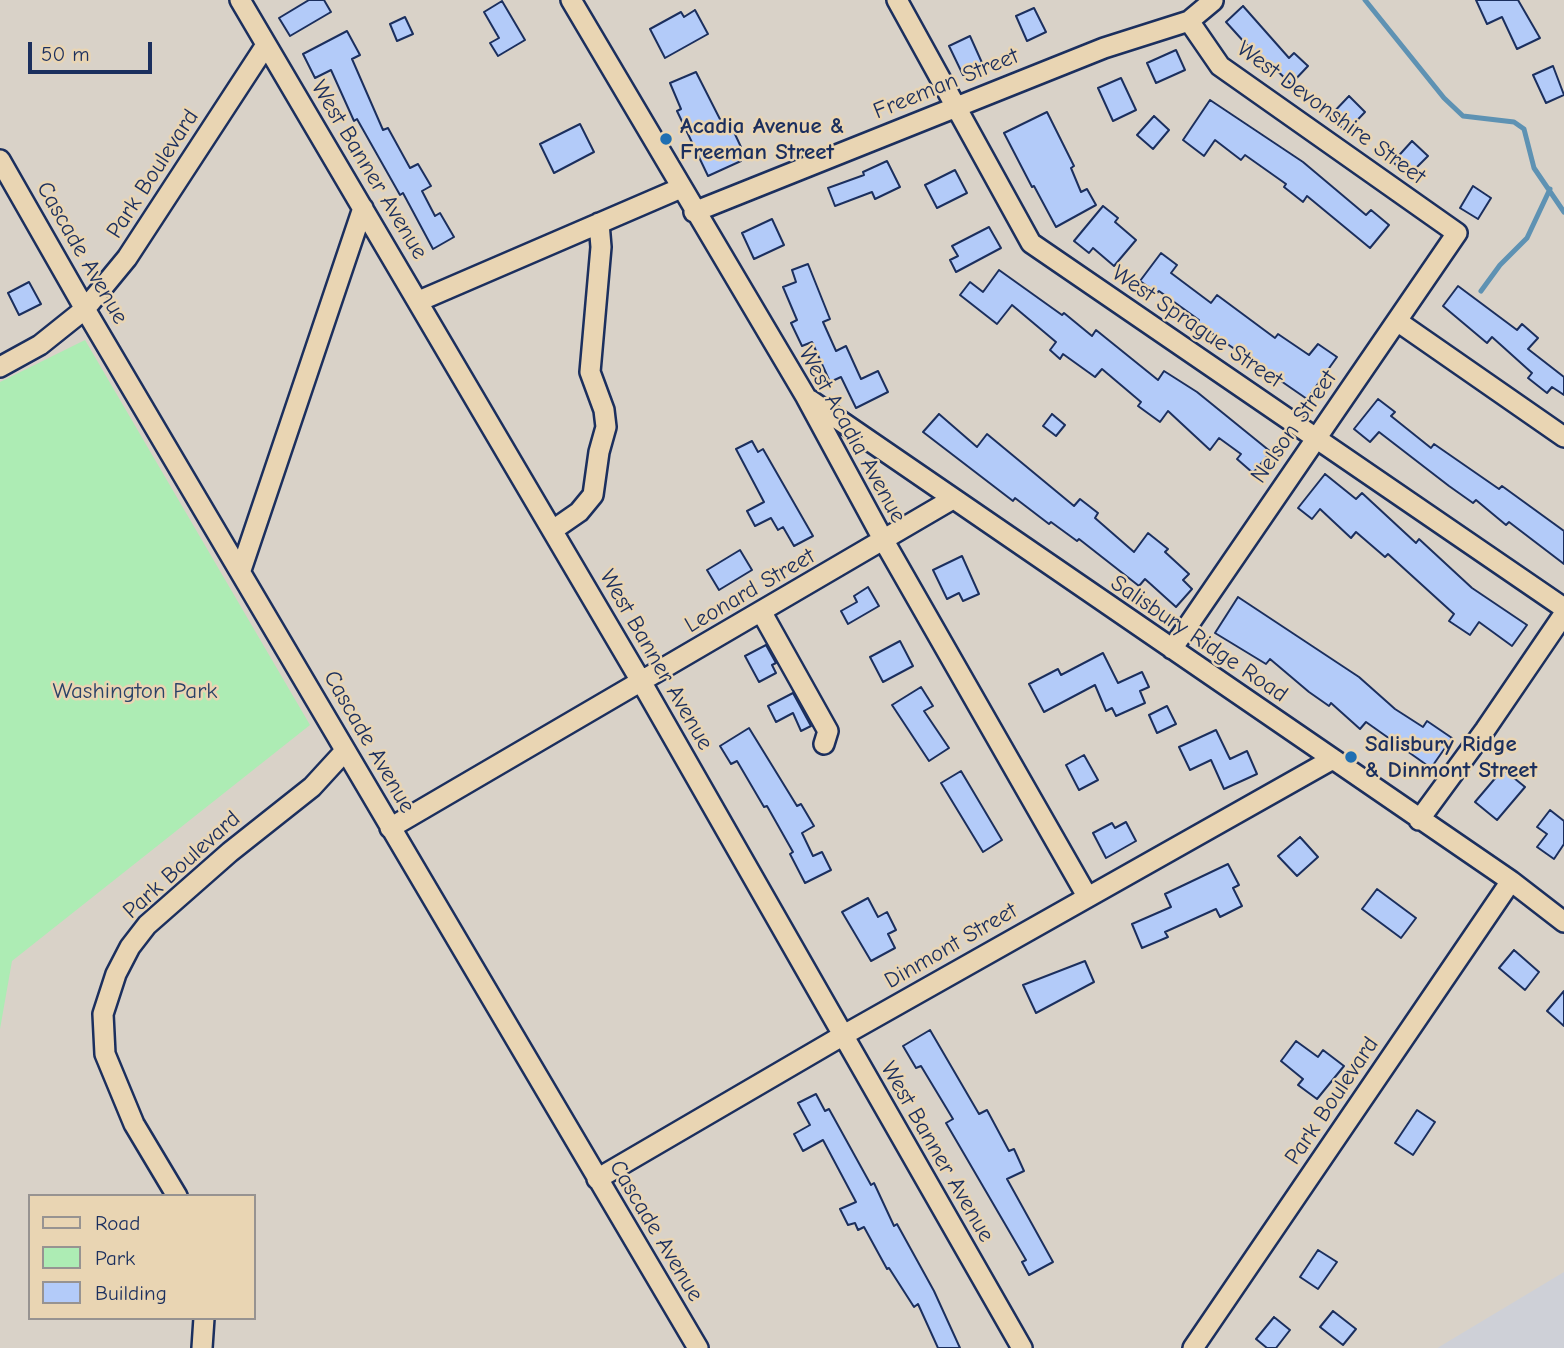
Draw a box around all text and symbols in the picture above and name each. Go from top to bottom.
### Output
scale bar [32,28,156,72]
street label: West Devonshire Street [1231,35,1431,191]
text: 50 m [41,42,90,66]
street label: Freeman Street [869,42,1023,126]
street label: West Banner Avenue [305,76,433,264]
street label: Park Boulevard [101,104,205,244]
place label: Acadia Avenue & Freeman Street [680,112,844,166]
marker: Acadia Avenue & Freeman Street [658,131,674,147]
street label: Cascade Avenue [30,177,134,329]
street label: West Sprague Street [1106,260,1288,394]
street label: West Acadia Avenue [792,342,912,528]
street label: Nelson Street [1245,365,1343,489]
street label: Leonard Street [680,543,820,639]
street label: West Banner Avenue [593,565,719,755]
street label: Salisbury Ridge Road [1105,569,1293,709]
street label: Cascade Avenue [317,666,421,818]
park label: Washington Park [53,677,217,705]
place label: Salisbury Ridge & Dinmont Street [1365,730,1537,784]
marker: Salisbury Ridge & Dinmont Street [1343,749,1359,765]
street label: Park Boulevard [118,805,246,925]
street label: Dinmont Street [880,897,1022,995]
street label: Park Boulevard [1279,1032,1385,1170]
street label: West Banner Avenue [874,1057,1000,1247]
street label: Cascade Avenue [603,1155,709,1307]
legend [28,1194,256,1320]
text: Road [95,1211,140,1235]
text: Park [95,1246,135,1270]
text: Building [95,1281,167,1305]

